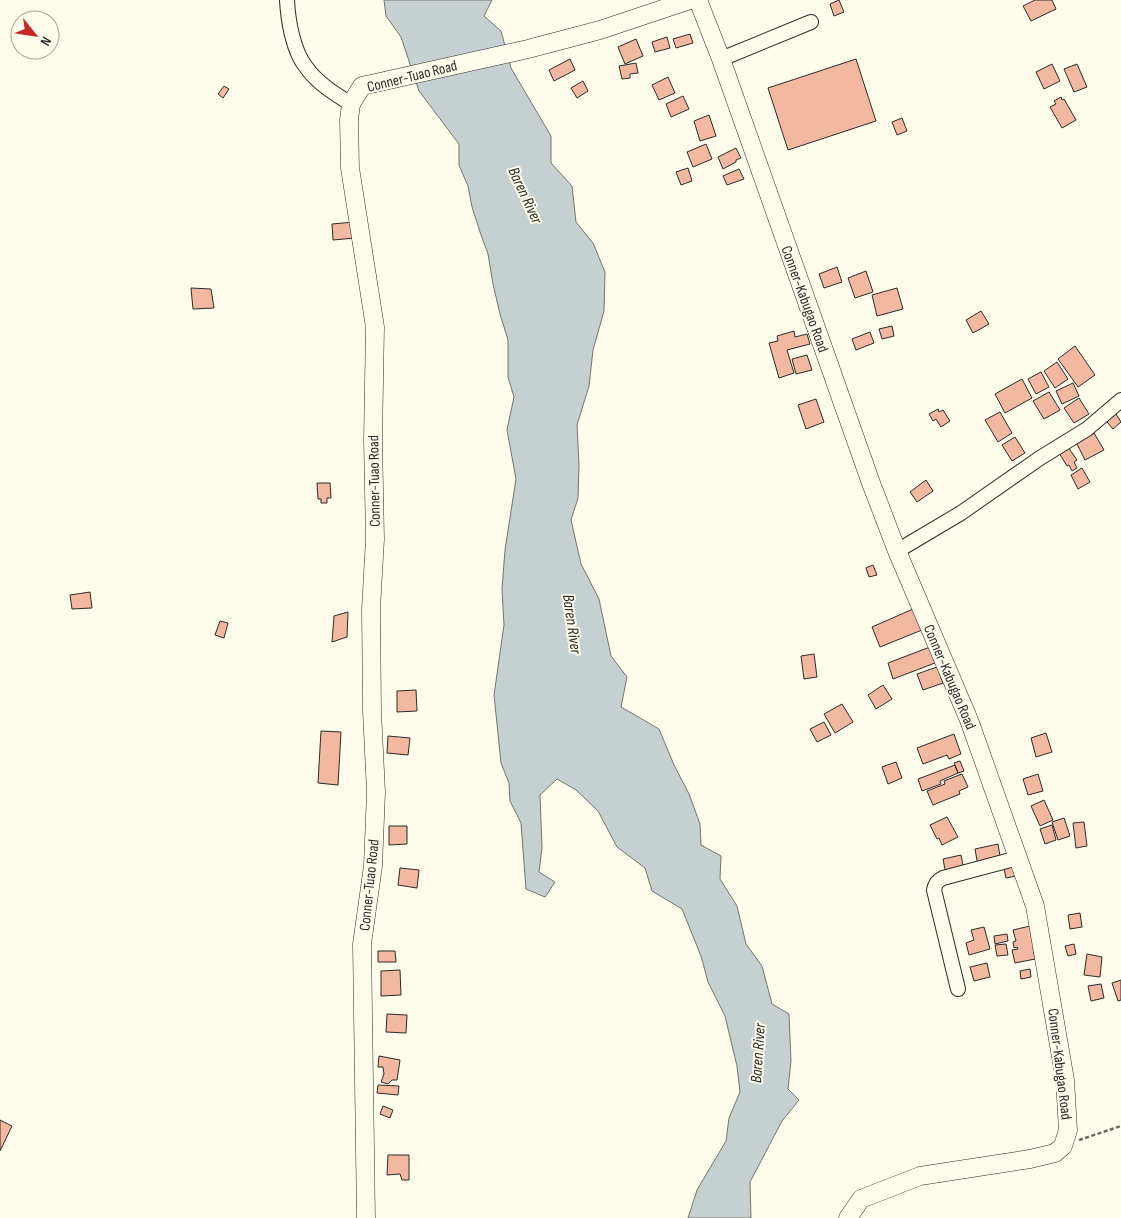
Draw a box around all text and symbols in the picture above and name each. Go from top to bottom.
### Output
north arrow [10,10,60,60]
text: N [37,34,55,49]
street label: Conner-Tuao Road [365,56,459,97]
water label: Baren River [503,164,546,227]
street label: Conner-Kabugao Road [776,243,833,355]
street label: Conner-Tuao Road [364,435,385,527]
water label: Baren River [558,593,585,656]
street label: Conner-Kabugao Road [919,622,980,733]
street label: Conner-Tuao Road [355,838,384,932]
street label: Conner-Kabugao Road [1043,1007,1076,1121]
water label: Baren River [747,1022,770,1084]

